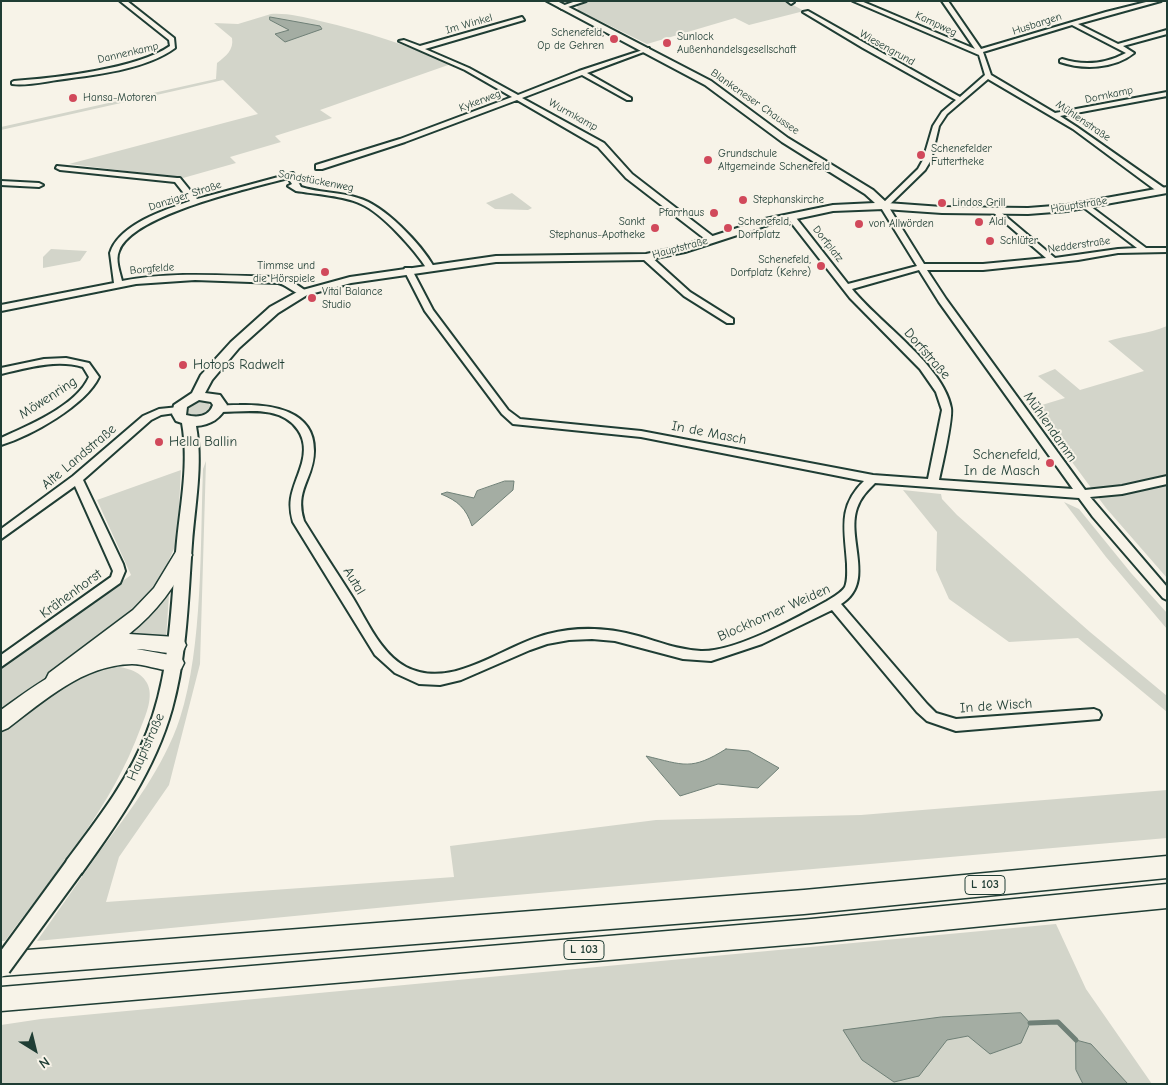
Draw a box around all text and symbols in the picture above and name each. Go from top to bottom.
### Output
street label: Kampweg [913,9,959,39]
street label: Husbargen [1011,10,1063,38]
street label: Im Winkel [444,11,494,37]
place label: Schenefeld, Op de Gehren [537,26,604,52]
street label: Wiesengrund [857,27,917,69]
place label: Sunlock Außenhandelsgesellschaft [677,30,796,56]
marker: Schenefeld, Op de Gehren [608,33,620,45]
marker: Sunlock Außenhandelsgesellschaft [661,37,673,49]
street label: Dannenkamp [96,40,160,66]
street label: Blankeneser Chaussee [708,66,802,138]
street label: Dornkamp [1084,83,1134,107]
street label: Kykerweg [457,87,503,115]
place label: Hansa-Motoren [83,91,157,105]
marker: Hansa-Motoren [67,92,79,104]
street label: Wurmkamp [546,96,600,134]
street label: Mühlenstraße [1053,98,1113,144]
place label: Schenefelder Futtertheke [931,142,992,168]
place label: Grundschule Altgemeinde Schenefeld [718,147,830,173]
marker: Schenefelder Futtertheke [915,149,927,161]
marker: Grundschule Altgemeinde Schenefeld [702,154,714,166]
street label: Sandstückenweg [277,167,355,195]
street label: Danziger Straße [147,178,223,214]
place label: Stephanskirche [753,193,824,207]
marker: Stephanskirche [737,194,749,206]
street label: Hauptstraße [1050,194,1108,216]
place label: Lindos Grill [952,196,1005,210]
marker: Lindos Grill [936,197,948,209]
place label: Pfarrhaus [659,206,704,220]
marker: Pfarrhaus [708,207,720,219]
place label: Sankt Stephanus-Apotheke [549,215,645,241]
place label: Schenefeld, Dorfplatz [738,215,791,241]
place label: Aldi [989,215,1006,229]
marker: Aldi [973,216,985,228]
place label: von Allwörden [869,217,934,231]
marker: von Allwörden [853,218,865,230]
marker: Sankt Stephanus-Apotheke [649,222,661,234]
marker: Schenefeld, Dorfplatz [722,222,734,234]
street label: Dorfplatz [810,223,846,265]
street label: Hauptstraße [651,234,709,262]
place label: Schlüter [1000,234,1038,248]
street label: Nedderstraße [1047,234,1111,256]
marker: Schlüter [984,235,996,247]
place label: Schenefeld, Dorfplatz (Kehre) [730,253,811,279]
place label: Timmse und die Hörspiele [253,259,315,285]
street label: Borgfelde [129,260,175,278]
marker: Schenefeld, Dorfplatz (Kehre) [815,260,827,272]
marker: Timmse und die Hörspiele [319,266,331,278]
place label: Vital Balance Studio [322,285,382,311]
marker: Vital Balance Studio [306,292,318,304]
street label: Dorfstraße [900,325,954,383]
place label: Hotops Radwelt [193,357,284,373]
marker: Hotops Radwelt [177,359,189,371]
street label: Möwenring [16,373,80,423]
street label: Mühlendamm [1020,389,1080,465]
street label: In de Masch [670,418,748,448]
street label: Alte Landstraße [38,421,120,493]
place label: Hella Ballin [169,434,237,450]
marker: Hella Ballin [153,436,165,448]
place label: Schenefeld, In de Masch [964,447,1040,480]
marker: Schenefeld, In de Masch [1044,457,1056,469]
street label: Autal [339,564,369,598]
street label: Krähenhorst [37,566,105,622]
street label: Blockhorner Weiden [715,581,833,645]
street label: In de Wisch [959,695,1033,717]
street label: Hauptstraße [124,710,168,784]
road number: L 103 [965,876,1005,894]
road number: L 103 [564,940,604,960]
north arrow [10,1025,60,1075]
text: N [35,1053,53,1072]

